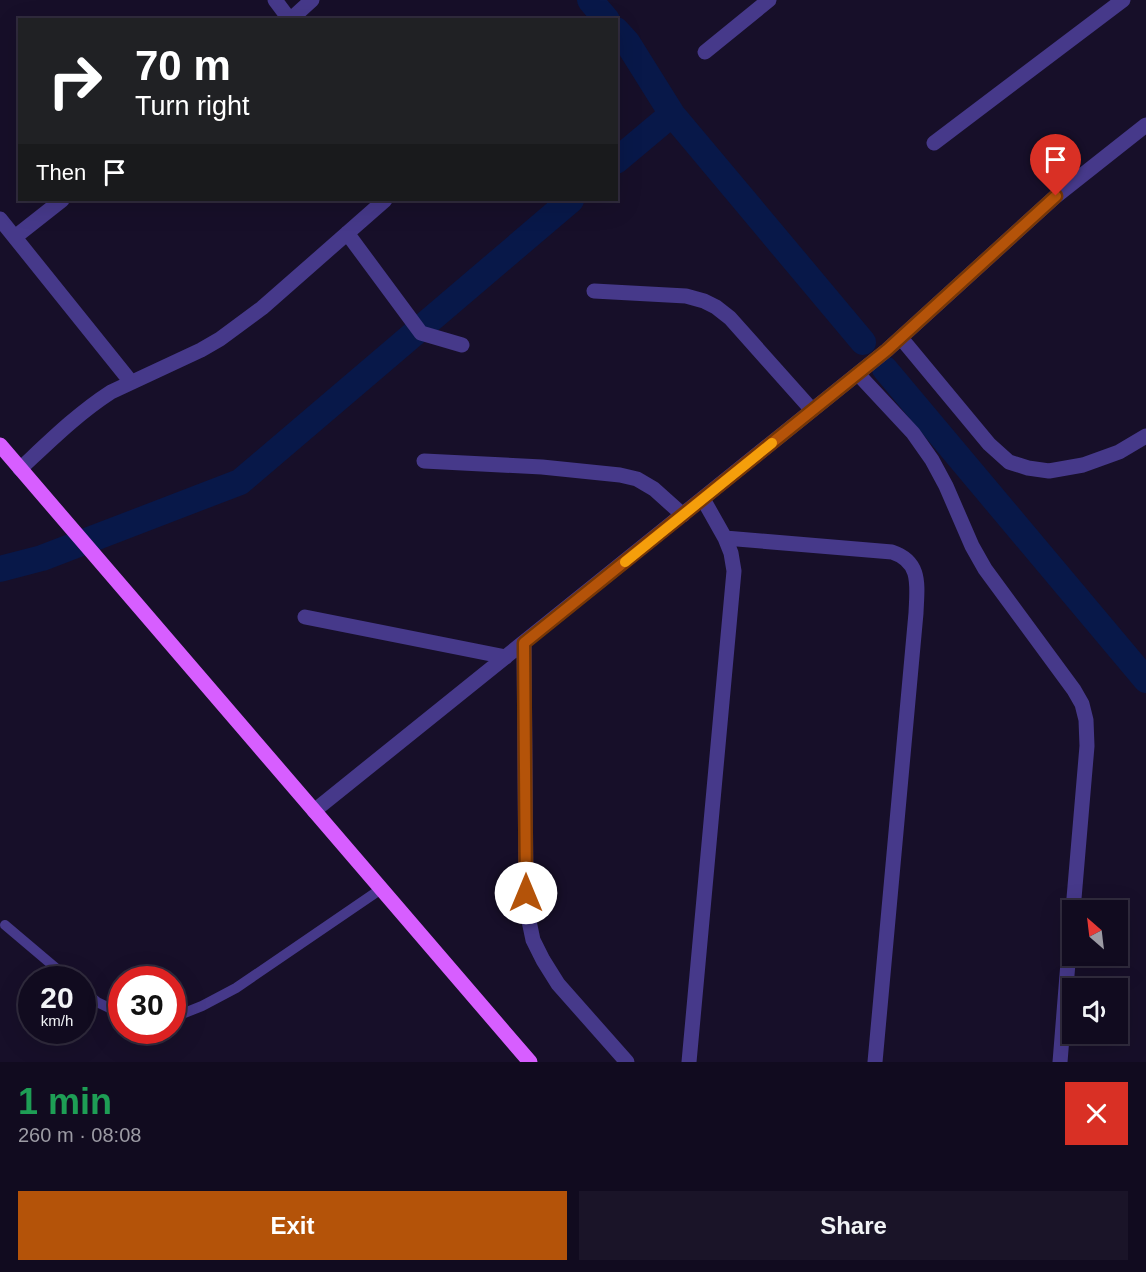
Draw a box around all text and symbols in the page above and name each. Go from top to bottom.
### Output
icon: right [36,42,114,120]
text: 70 m [135,42,231,89]
text: Turn right [135,91,250,121]
pin [1030,134,1081,196]
icon: arrive [1039,143,1072,176]
icon: arrive [98,156,131,189]
text: Then [36,160,86,185]
position arrow [494,861,558,925]
north arrow [1062,900,1128,966]
map controls [1062,900,1128,1044]
speed limit sign: 30 [108,966,186,1044]
button: sound [1062,978,1128,1044]
text: 20 [40,981,74,1014]
text: km/h [41,1012,73,1029]
text: 1 min [18,1081,112,1122]
button: close [1065,1082,1128,1145]
text: 260 m · 08:08 [18,1124,141,1146]
button: Exit [18,1191,567,1260]
button: Share [579,1191,1128,1260]

